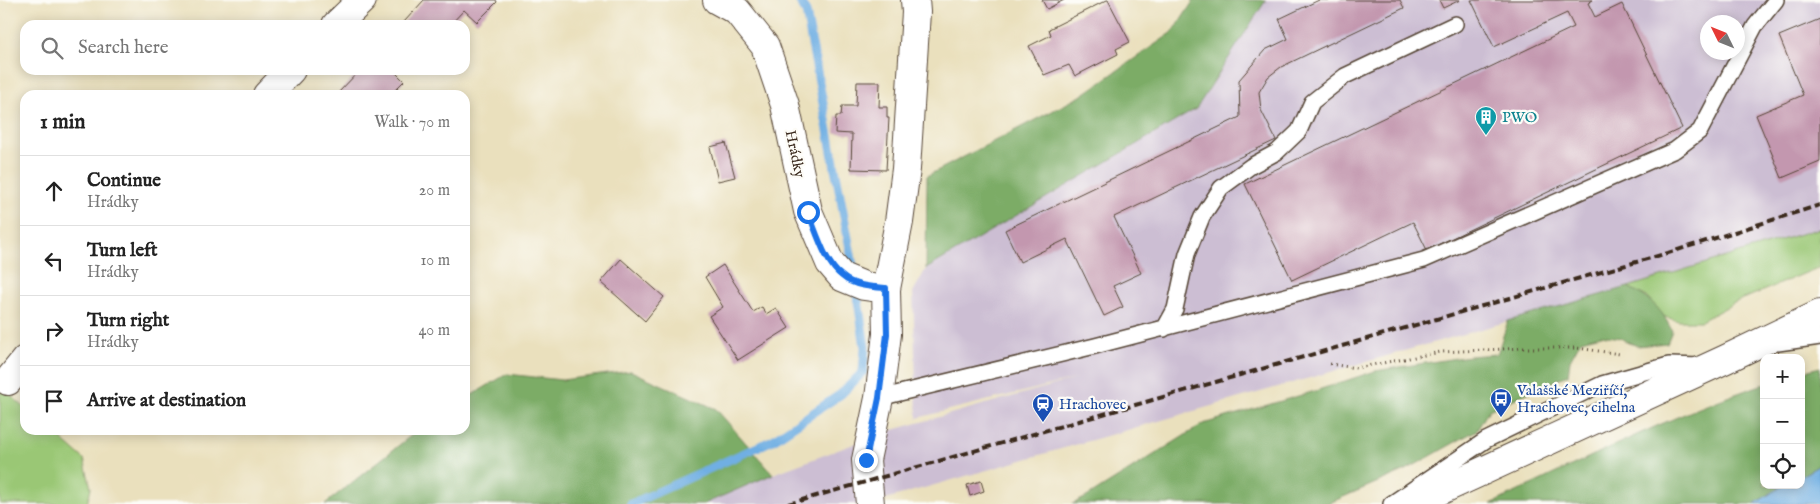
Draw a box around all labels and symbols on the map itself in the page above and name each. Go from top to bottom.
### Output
north arrow [1700,15,1745,60]
building icon: PWO [1474,105,1498,136]
place label: PWO [1502,108,1537,127]
street label: Hrádky [781,128,809,180]
route start [797,201,820,224]
place label: Valašské Meziříčí, Hrachovec, cihelna [1516,381,1636,417]
bus stop icon: Valašské Meziříčí, Hrachovec, cihelna [1489,387,1513,418]
station icon: Hrachovec [1031,392,1055,423]
place label: Hrachovec [1059,395,1126,414]
route end [855,449,878,472]

